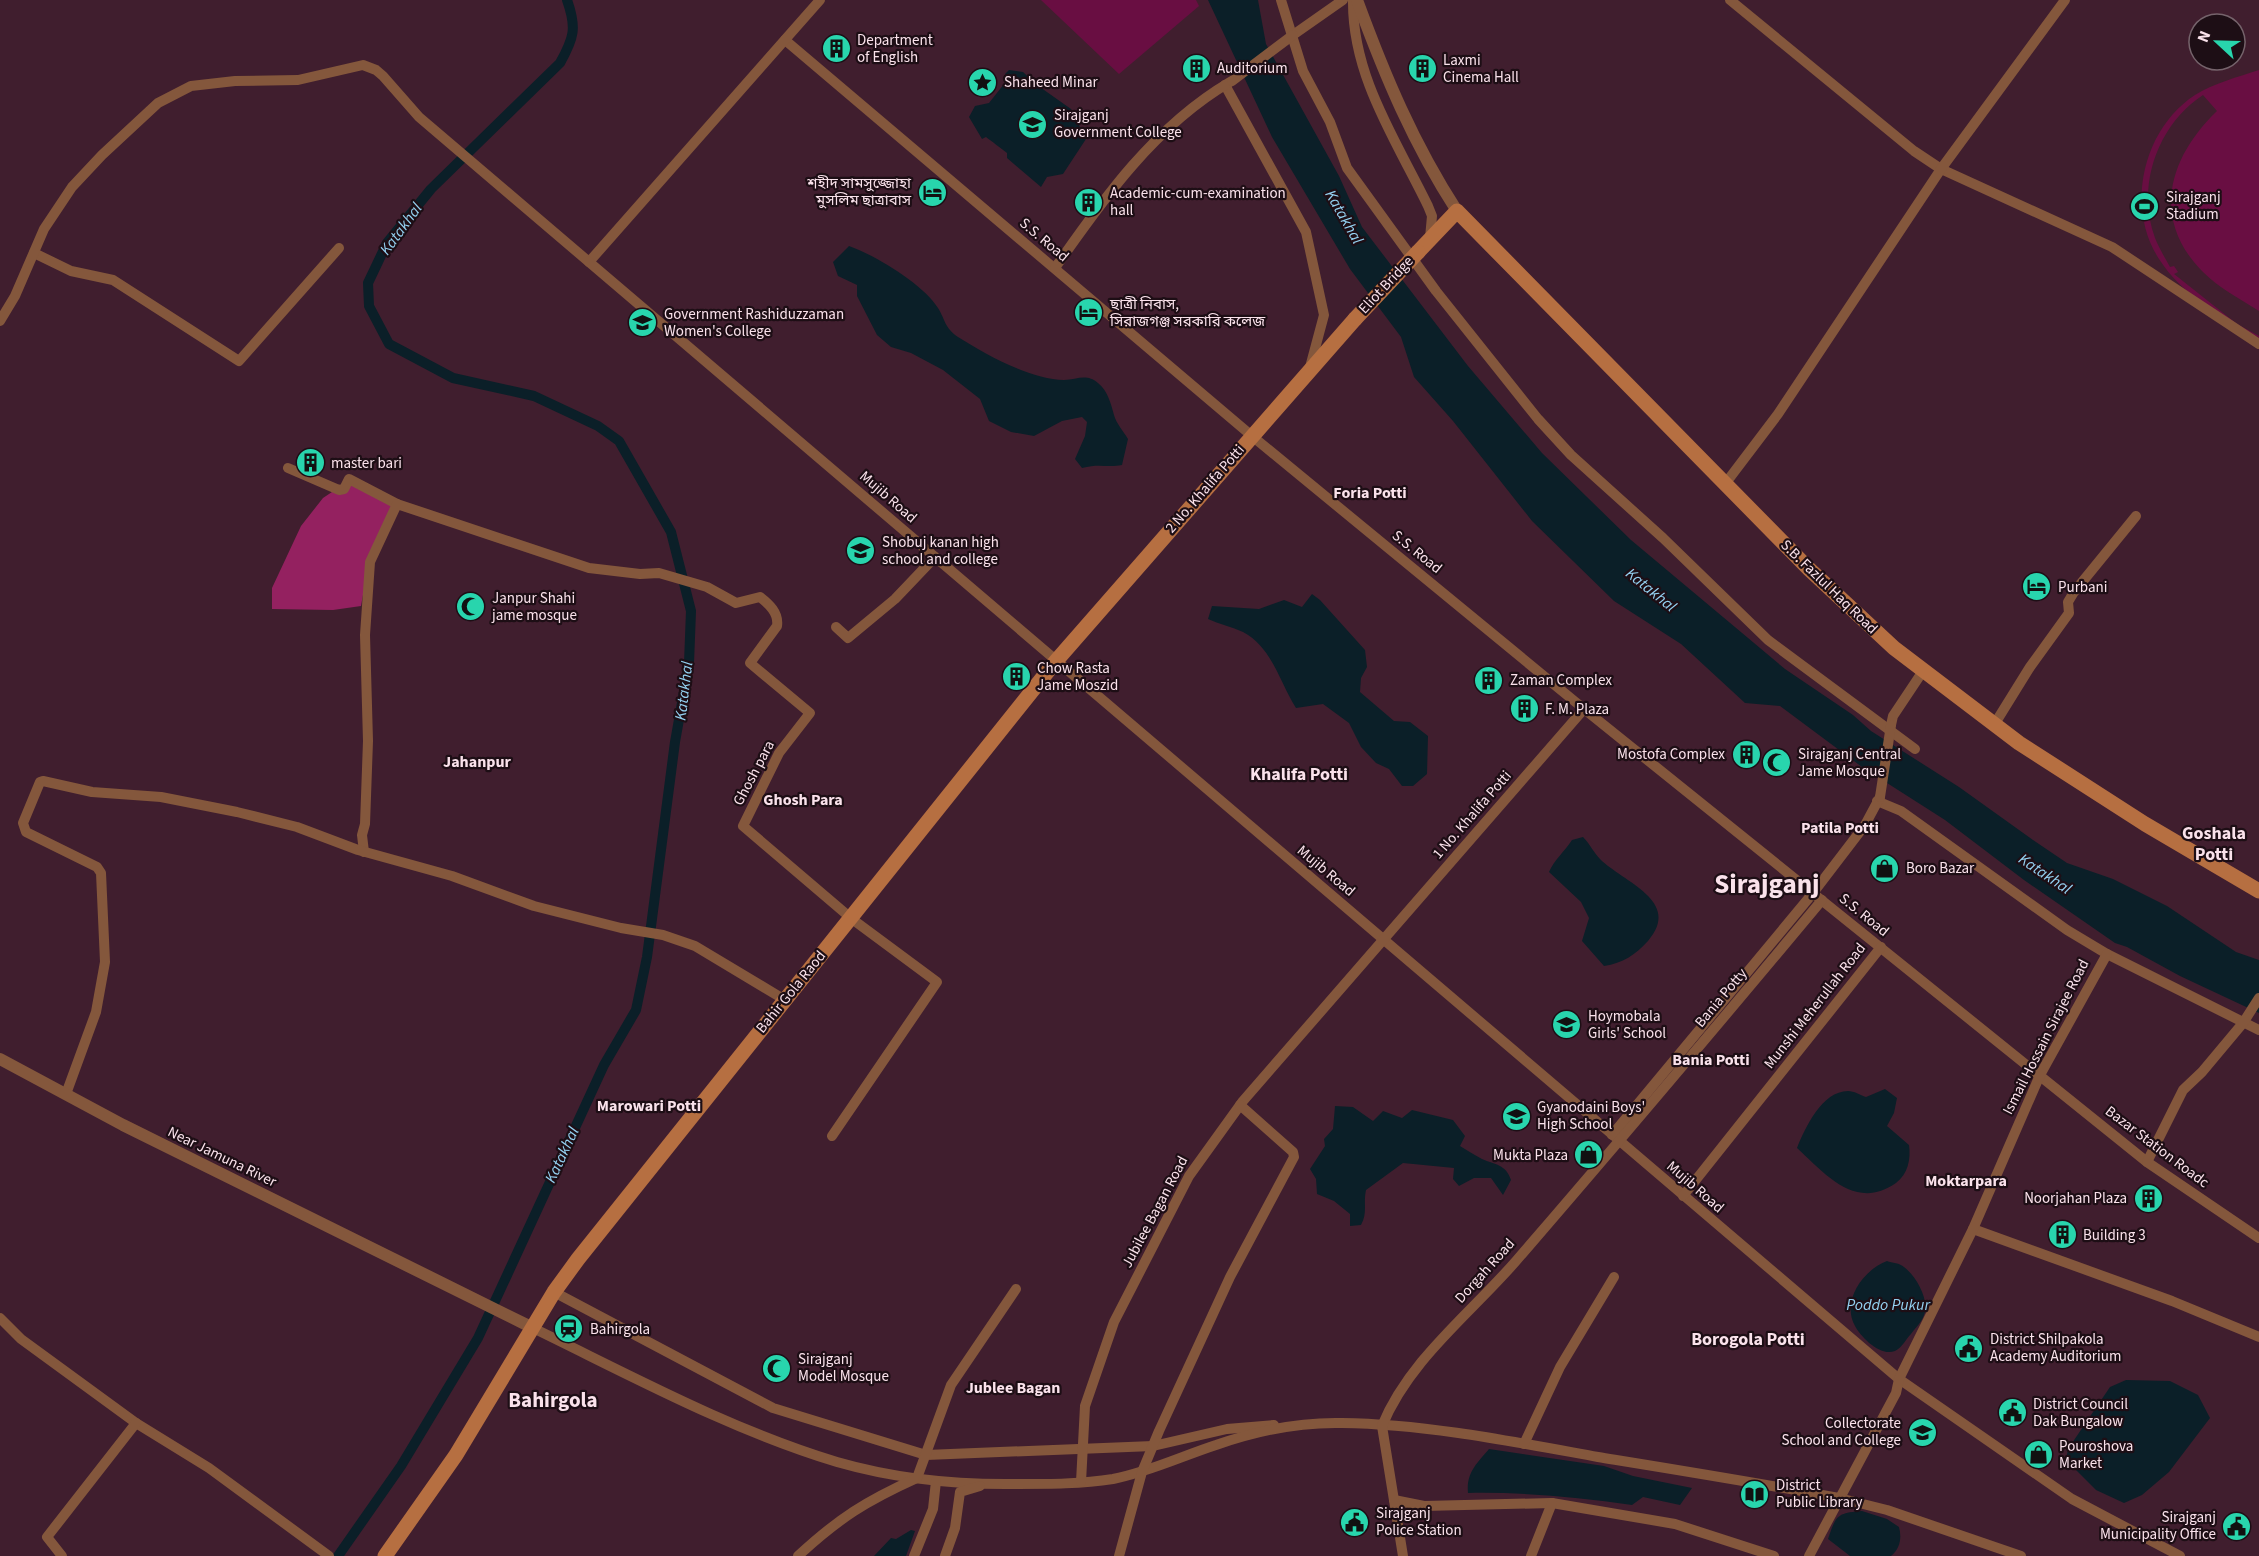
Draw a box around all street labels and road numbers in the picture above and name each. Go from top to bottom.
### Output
street label: S.S. Road [1015,213,1073,267]
street label: Eliot Bridge [1354,251,1418,319]
street label: 2 No. Khalifa Potti [1161,440,1249,538]
street label: Mujib Road [855,466,921,528]
street label: S.S. Road [1388,525,1446,579]
street label: S.B. Fazlul Haq Road [1776,535,1882,639]
street label: Ghosh para [728,737,780,809]
street label: 1 No. Khalifa Potti [1428,766,1516,864]
street label: Mujib Road [1292,840,1360,902]
street label: S.S. Road [1835,888,1893,942]
street label: Munshi Meherullah Road [1759,939,1871,1073]
street label: Bahir Gola Raod [751,946,831,1038]
street label: Ismail Hossain Sirajee Road [1998,956,2094,1118]
street label: Bania Potty [1690,964,1752,1032]
street label: Bazar Station Roadc [2101,1101,2213,1193]
street label: Near Jamuna River [164,1122,281,1193]
street label: Jubilee Bagan Road [1117,1152,1193,1272]
street label: Mujib Road [1662,1156,1728,1218]
street label: Dorgah Road [1450,1234,1520,1308]

